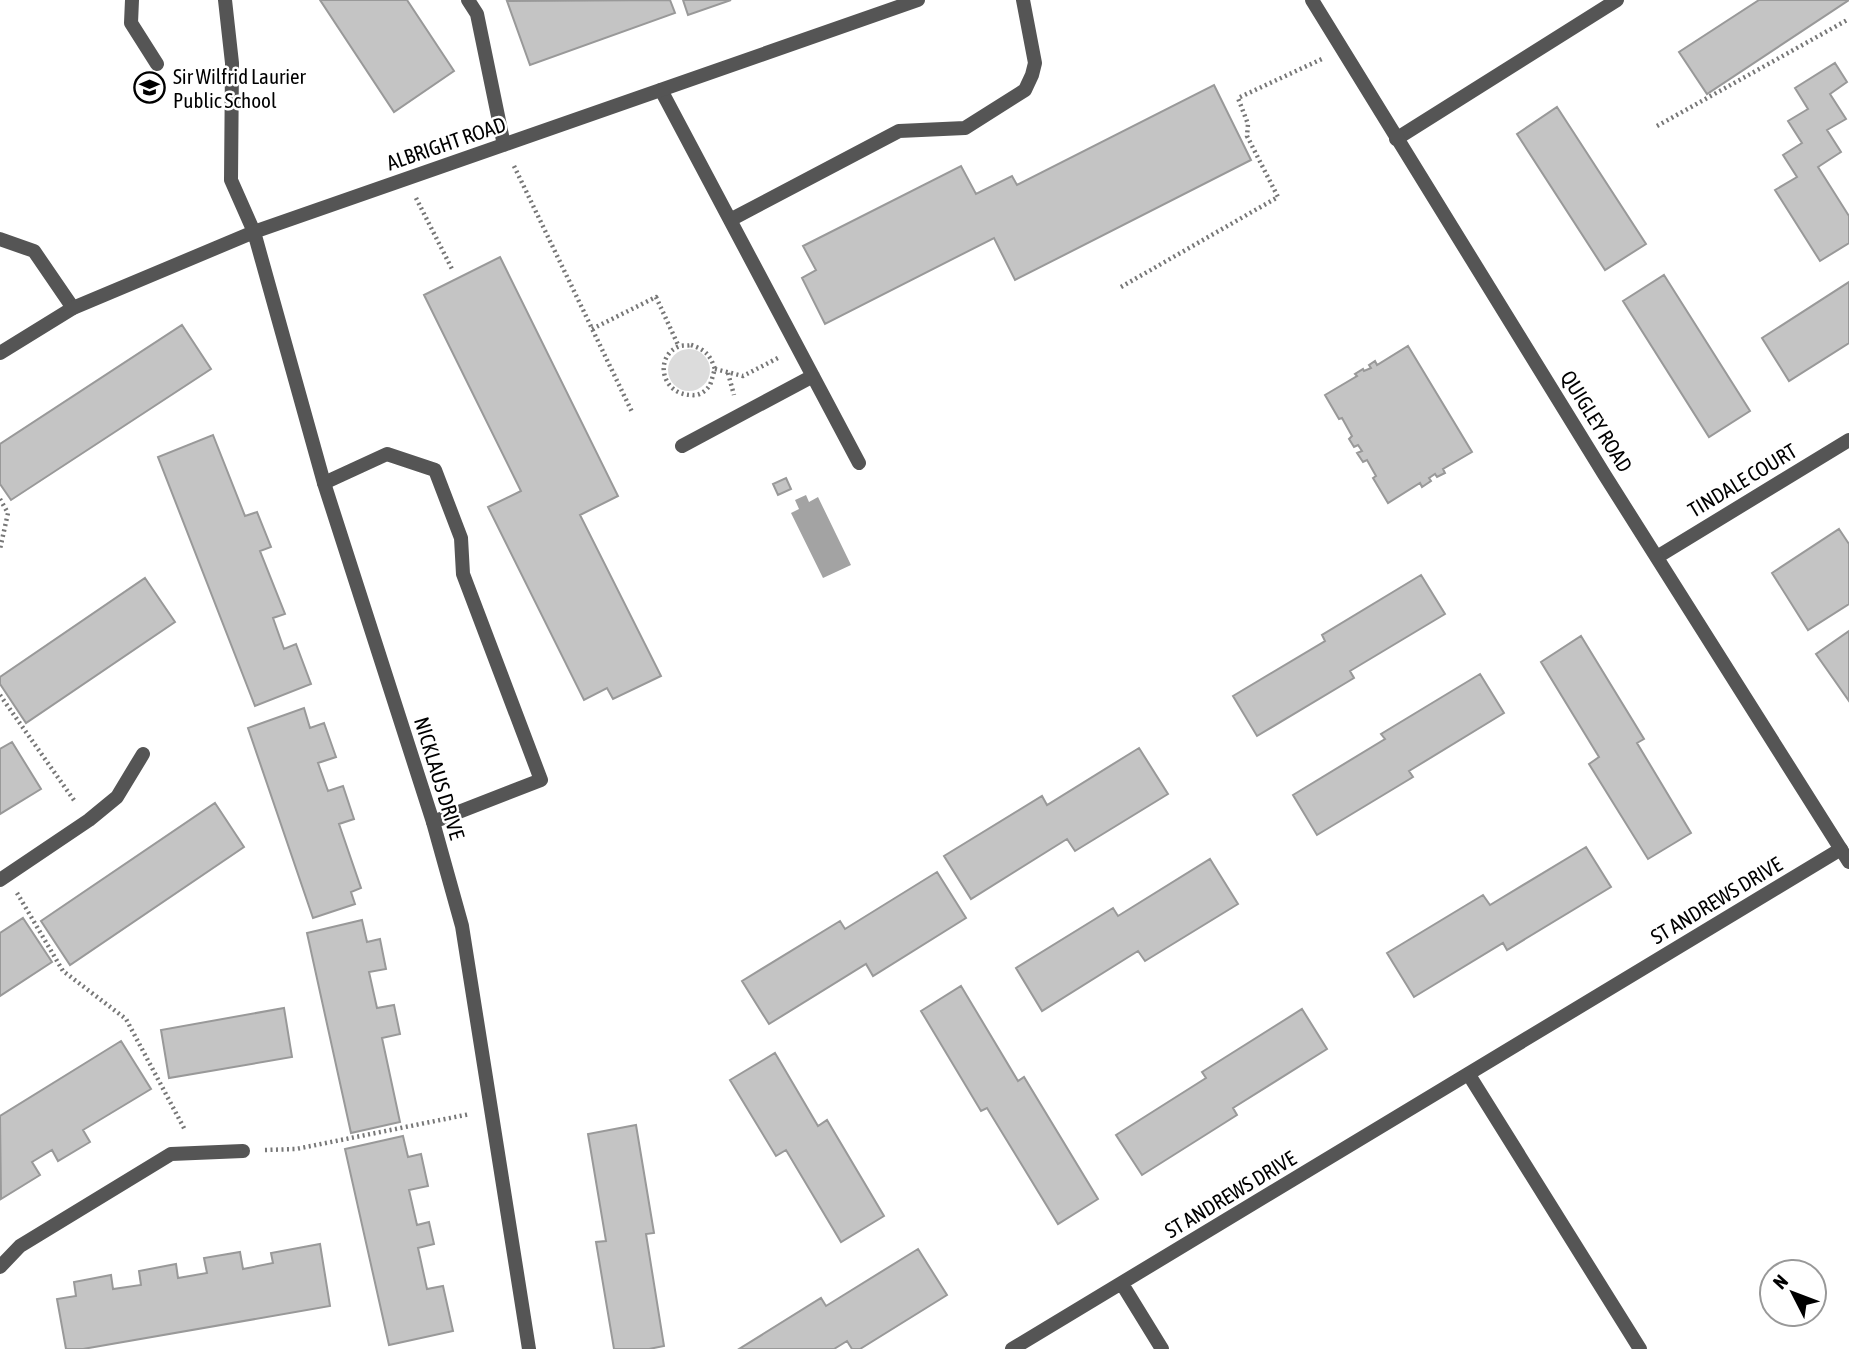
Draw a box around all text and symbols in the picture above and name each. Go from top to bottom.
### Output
place label: Sir Wilfrid Laurier Public School [173,64,307,112]
school or university icon: Sir Wilfrid Laurier Public School [133,71,167,105]
street label: ALBRIGHT ROAD [383,111,509,175]
street label: QUIGLEY ROAD [1556,366,1638,476]
street label: TINDALE COURT [1683,438,1801,522]
street label: NICKLAUS DRIVE [410,714,470,842]
street label: ST ANDREWS DRIVE [1646,851,1786,949]
street label: ST ANDREWS DRIVE [1160,1145,1300,1243]
north arrow [1758,1258,1828,1328]
text: N [1768,1270,1792,1293]

